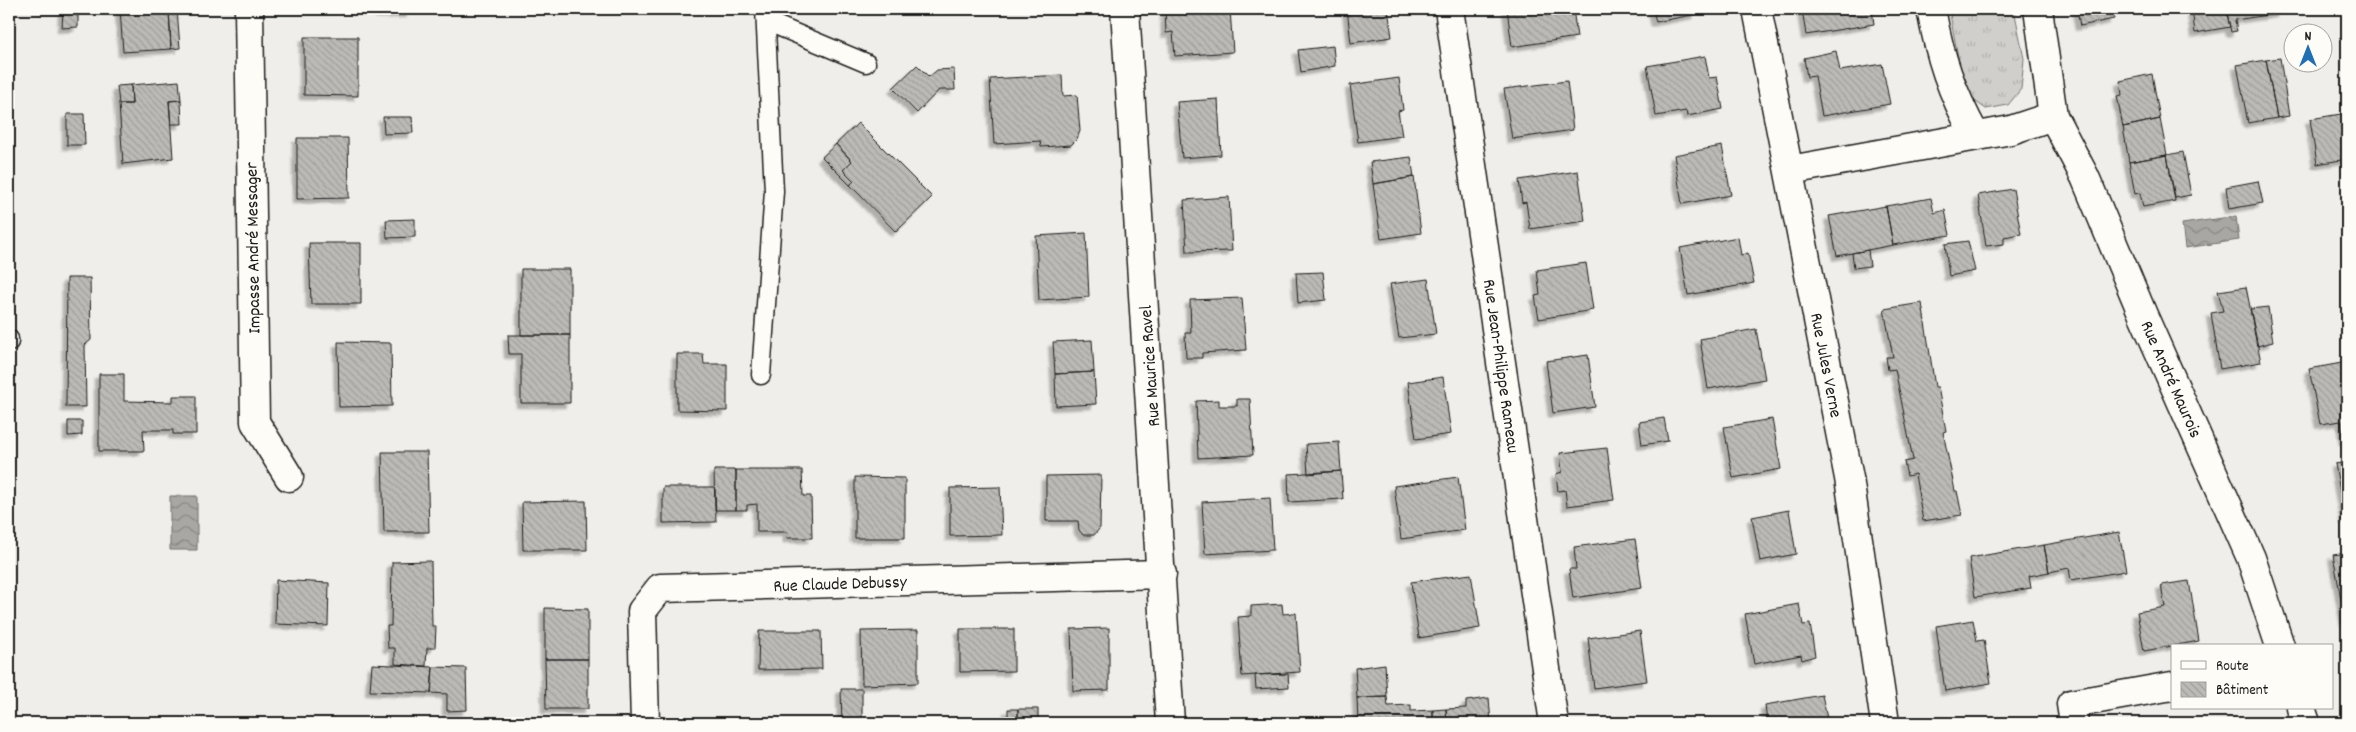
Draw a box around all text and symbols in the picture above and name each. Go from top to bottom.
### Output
north arrow [2284,22,2334,72]
text: N [2305,27,2312,47]
street label: Impasse André Messager [240,162,268,334]
street label: Rue Jean-Philippe Rameau [1475,278,1524,455]
street label: Rue Maurice Ravel [1135,304,1168,427]
street label: Rue Jules Verne [1802,311,1847,420]
street label: Rue André Maurois [2133,317,2207,443]
street label: Rue Claude Debussy [773,571,908,600]
legend [2171,644,2334,710]
text: Route [2216,656,2249,678]
text: Bâtiment [2216,680,2269,702]

